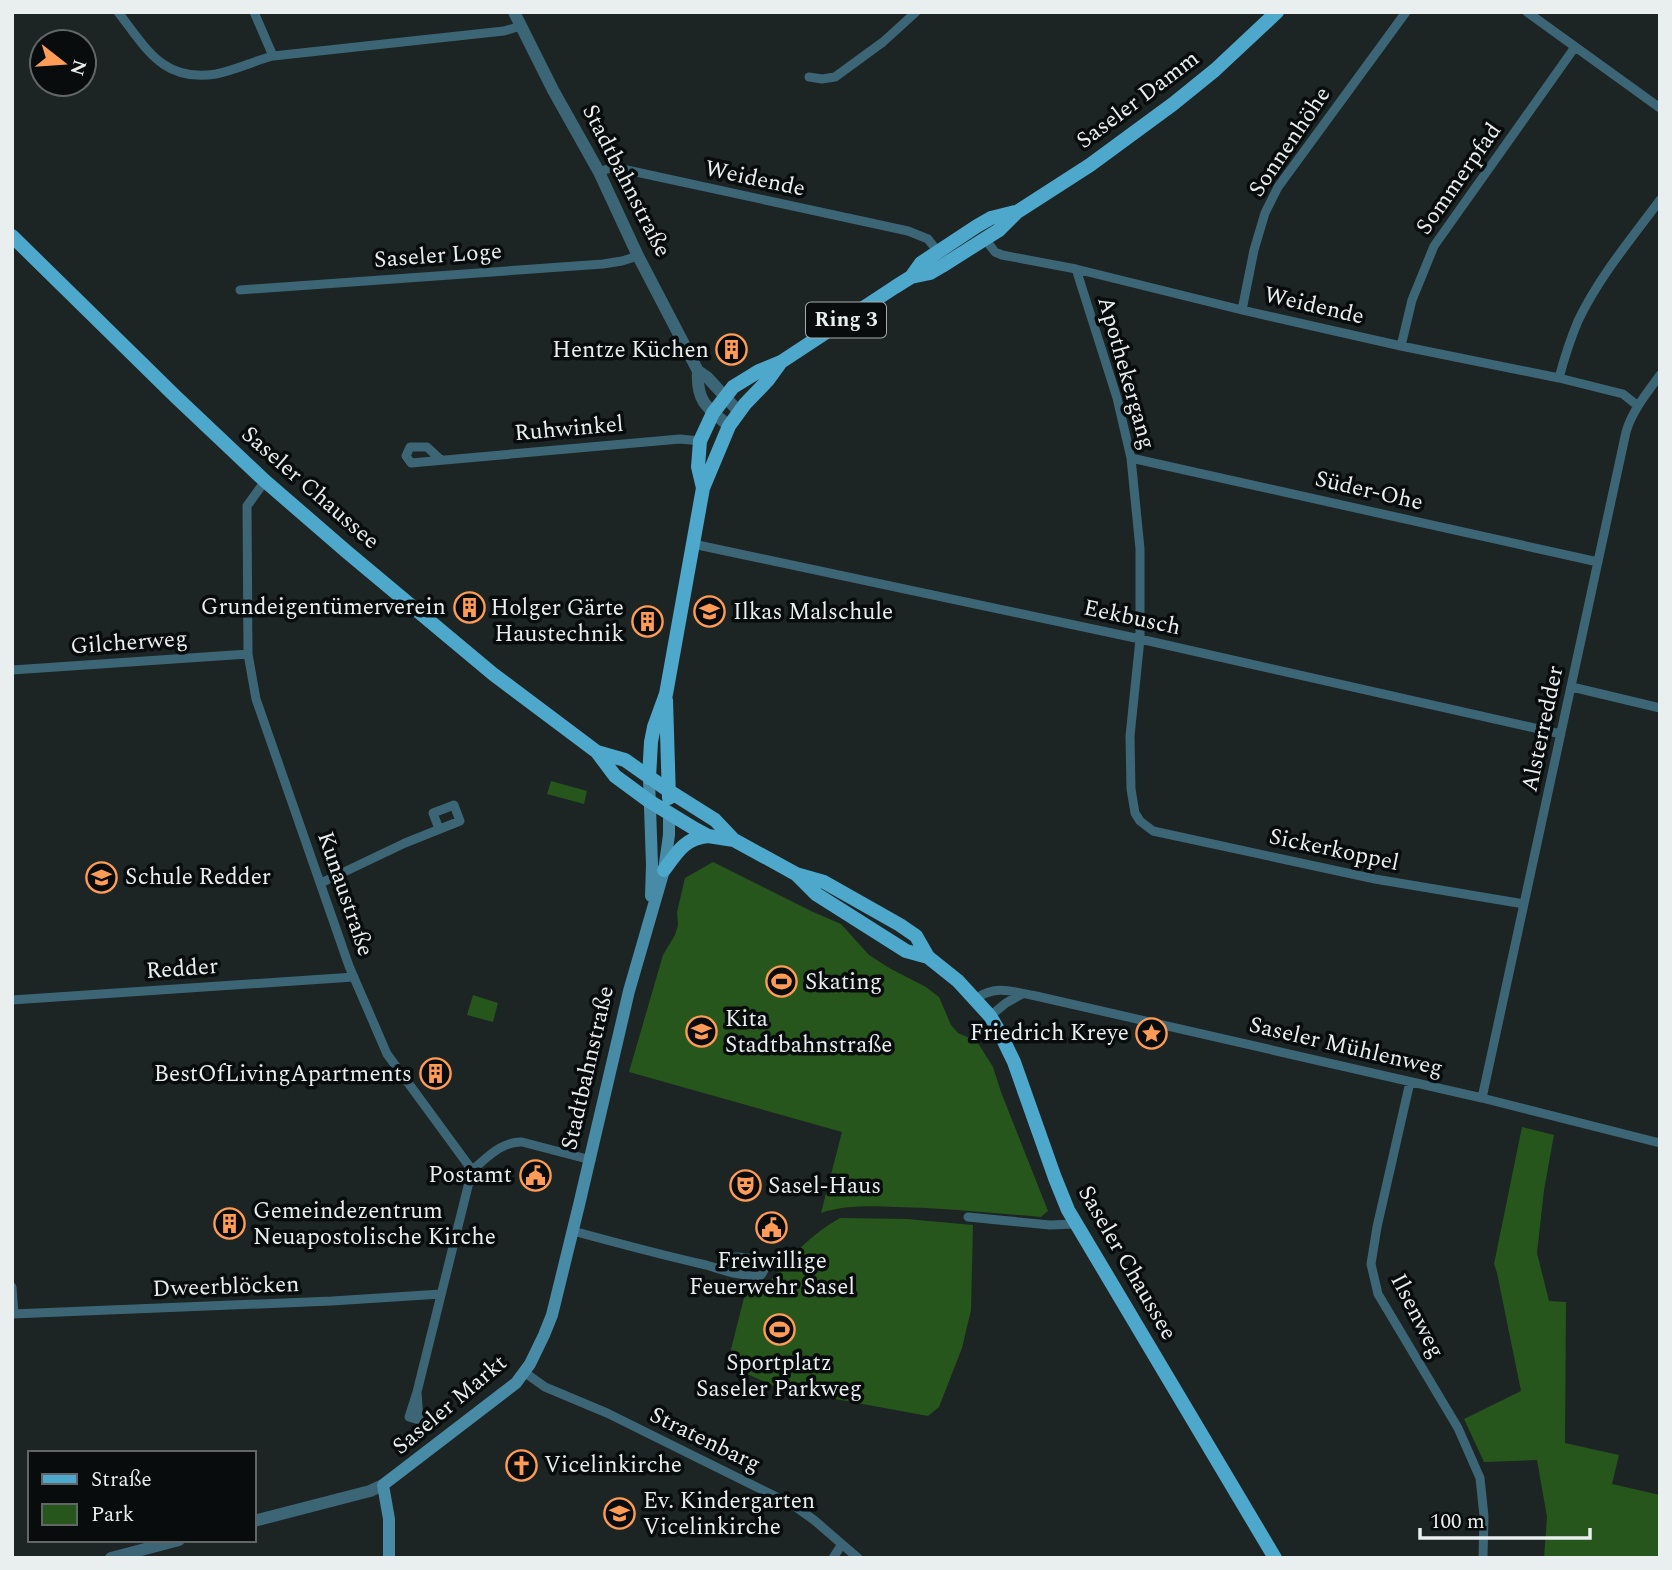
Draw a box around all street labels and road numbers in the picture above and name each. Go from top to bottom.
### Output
street label: Saseler Damm [1069,42,1207,158]
street label: Sonnenhöhe [1240,80,1340,204]
street label: Stadtbahnstraße [572,98,680,264]
street label: Sommerpfad [1407,116,1511,242]
street label: Weidende [702,151,808,207]
street label: Saseler Loge [373,234,503,278]
street label: Weidende [1260,277,1368,335]
street label: Apothekergang [1087,292,1165,454]
road number: Ring 3 [806,302,886,338]
street label: Ruhwinkel [513,407,625,451]
street label: Saseler Chaussee [233,418,387,558]
street label: Süder-Ohe [1312,462,1426,520]
street label: Eekbusch [1080,591,1184,645]
street label: Gilcherweg [69,621,189,665]
street label: Alsterredder [1513,663,1573,795]
street label: Sickerkoppel [1266,819,1402,881]
street label: Kunaustraße [307,827,383,961]
street label: Redder [145,949,219,989]
street label: Stadtbahnstraße [552,982,624,1154]
street label: Saseler Mühlenweg [1246,1008,1446,1086]
street label: Saseler Chaussee [1068,1179,1186,1347]
street label: Dweerblöcken [152,1267,300,1307]
street label: Ilsenweg [1381,1268,1453,1364]
street label: Saseler Markt [385,1346,515,1464]
street label: Stratenbarg [643,1398,767,1482]

